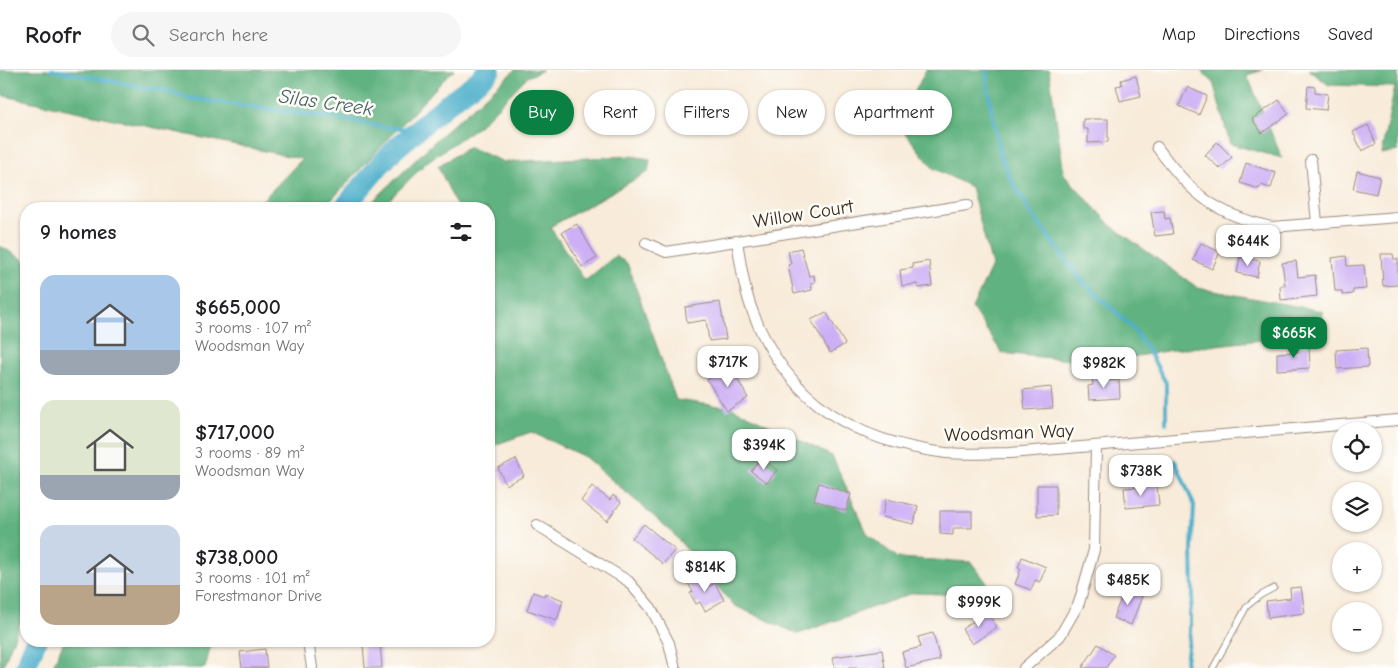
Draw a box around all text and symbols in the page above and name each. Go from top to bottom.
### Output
search box [111,12,461,57]
text: Roofr [25,21,81,49]
icon: search [129,21,157,49]
text: Search here [169,24,268,46]
text: Map [1162,24,1196,45]
text: Directions [1224,24,1300,45]
text: Saved [1328,24,1373,45]
water label: Silas Creek [277,85,375,121]
chip: Buy [510,90,574,135]
chip: Rent [584,90,655,135]
chip: Filters [665,90,748,135]
chip: New [758,90,825,135]
chip: Apartment [835,90,952,135]
street label: Willow Court [751,195,855,233]
icon: filters [447,218,475,246]
text: 9 homes [40,220,116,244]
pin: $644K [1213,224,1283,267]
text: $644K [1227,232,1269,250]
icon: home [80,295,140,355]
text: $665,000 [195,295,281,319]
pin: $665K [1259,316,1329,359]
text: 3 rooms · 107 m² [195,319,311,337]
text: $665K [1272,324,1316,342]
text: Woodsman Way [195,337,304,355]
pin: $717K [693,346,763,388]
pin: $982K [1069,346,1139,389]
text: $717K [708,353,748,371]
text: $982K [1082,354,1126,372]
icon: home [80,420,140,480]
text: $717,000 [195,420,275,444]
street label: Woodsman Way [944,420,1075,446]
map controls [1332,422,1382,652]
button: locate [1332,422,1382,472]
pin: $394K [729,428,799,471]
text: $394K [743,436,785,454]
text: 3 rooms · 89 m² [195,444,304,462]
pin: $738K [1106,454,1176,497]
text: Woodsman Way [195,462,304,480]
text: $738K [1120,462,1162,480]
button: layers [1332,482,1382,532]
button: + [1332,542,1382,592]
icon: home [80,545,140,605]
text: $738,000 [195,545,278,569]
pin: $814K [670,550,740,593]
text: $814K [685,558,725,576]
pin: $485K [1093,564,1163,606]
text: 3 rooms · 101 m² [195,569,310,587]
text: $485K [1107,571,1149,589]
pin: $999K [944,586,1014,628]
text: Forestmanor Drive [195,587,322,605]
text: $999K [957,593,1001,611]
button: − [1332,602,1382,652]

